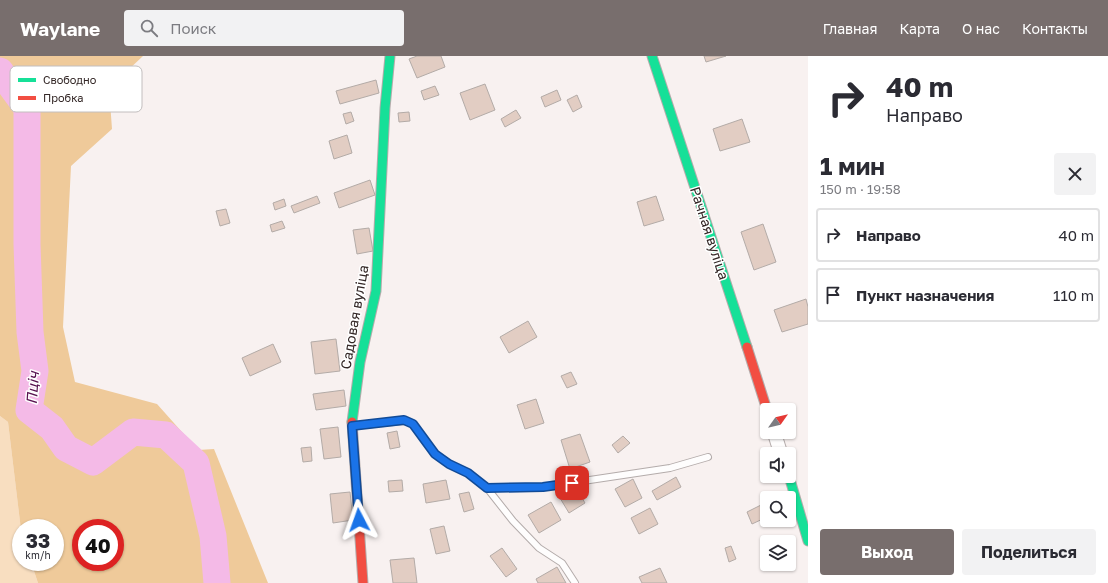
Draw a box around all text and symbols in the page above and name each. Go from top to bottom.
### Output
search box [124,10,404,46]
text: Waylane [20,17,100,40]
icon: search [138,17,160,39]
text: Поиск [170,19,216,37]
text: Главная [823,20,877,37]
text: Карта [899,20,940,37]
text: О нас [962,20,1000,37]
text: Контакты [1022,20,1088,37]
legend [10,66,142,112]
text: 40 m [886,70,953,103]
icon: right [820,72,872,124]
text: Свободно [43,73,97,86]
text: Пробка [43,91,84,104]
text: Направо [886,104,963,126]
text: 1 мин [820,151,885,180]
button: close [1054,153,1096,195]
text: 150 m · 19:58 [820,181,901,197]
street label: Рачная вуліца [687,184,733,282]
icon: right [822,224,844,246]
text: Направо [856,226,921,244]
text: 40 m [1059,226,1094,244]
street label: Садовая вуліца [336,264,372,370]
icon: arrive [822,284,844,306]
text: Пункт назначения [856,286,994,304]
text: 110 m [1053,286,1094,304]
water label: Пціч [22,369,42,405]
north arrow [760,403,796,439]
map controls [760,403,796,571]
button: sound [760,447,796,483]
pin [555,466,589,500]
icon: arrive [561,472,583,494]
button: search [760,491,796,527]
position arrow [338,499,380,541]
speed limit sign: 40 [72,519,124,571]
text: 33 [26,528,50,552]
button: Выход [820,529,954,575]
button: Поделиться [962,529,1096,575]
button: layers [760,535,796,571]
text: km/h [25,549,51,561]

